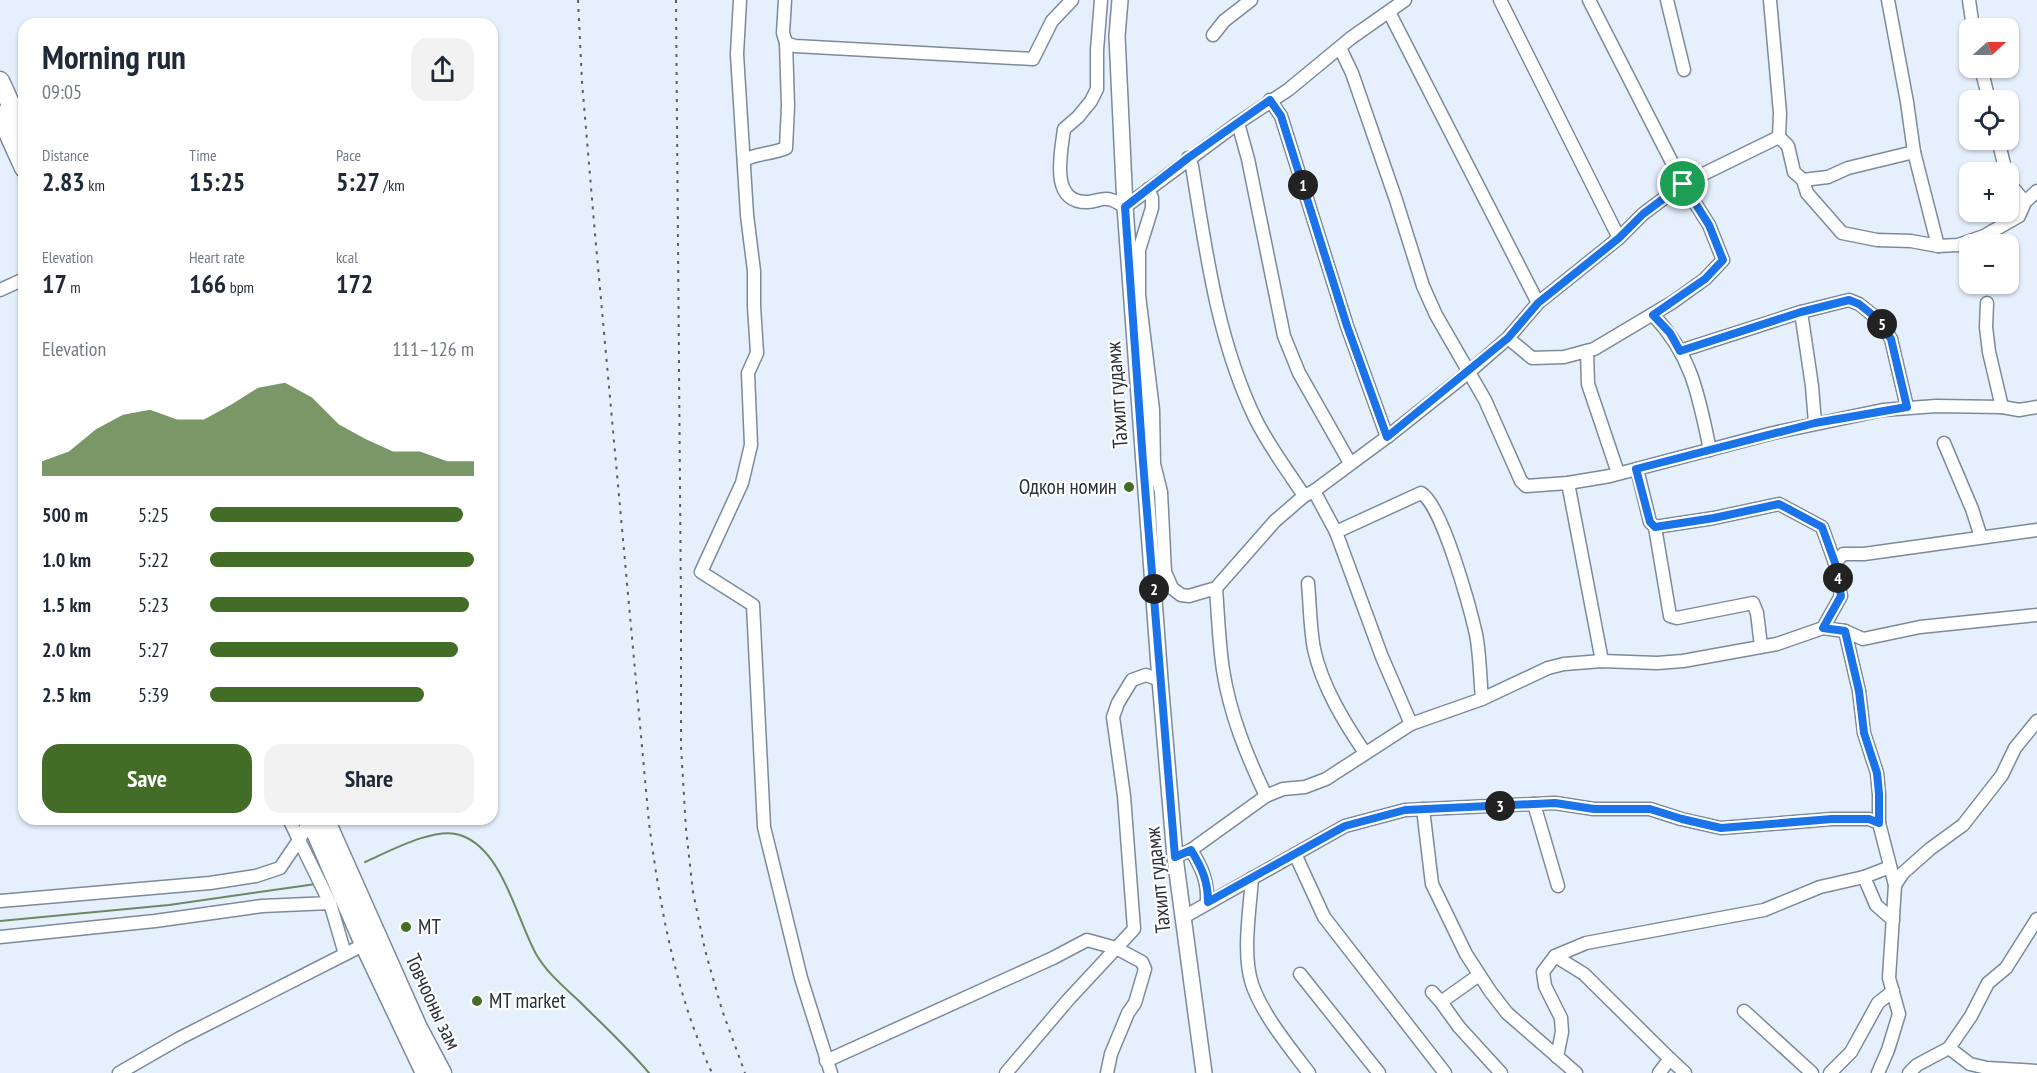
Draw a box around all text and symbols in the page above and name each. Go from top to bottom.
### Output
north arrow [1959,18,2019,78]
map controls [1959,18,2019,294]
text: Morning run [42,35,186,78]
button: share [411,38,474,101]
text: 09:05 [42,79,82,105]
button: locate [1959,90,2019,150]
text: Distance [42,145,89,165]
text: Time [189,145,217,165]
text: Pace [336,145,361,165]
pin [1657,158,1708,209]
button: + [1959,162,2019,222]
text: 2.83 [42,165,85,198]
text: 15:25 [189,165,245,198]
text: 5:27 [336,165,380,198]
icon: arrive [1666,167,1699,200]
pin: 1 [1288,170,1318,200]
text: km [85,175,105,195]
text: /km [380,175,405,195]
text: 1 [1299,175,1307,195]
button: − [1959,234,2019,294]
text: Elevation [42,247,93,267]
text: Heart rate [189,247,245,267]
text: kcal [336,247,358,267]
text: 17 [42,267,67,300]
text: 166 [189,267,226,300]
text: 172 [336,267,373,300]
text: m [67,277,81,297]
text: bpm [226,277,254,297]
pin: 5 [1867,309,1897,339]
text: 5 [1878,314,1886,334]
text: Elevation [42,336,106,362]
text: 111–126 m [392,336,474,362]
street label: Тахилт гудамж [1099,340,1134,449]
place label: Одкон номин [1019,473,1117,500]
marker: Одкон номин [1122,480,1136,494]
text: 500 m [42,502,88,528]
text: 5:25 [138,502,169,528]
text: 1.0 km [42,547,91,573]
text: 5:22 [138,547,169,573]
pin: 4 [1823,563,1853,593]
text: 4 [1834,568,1842,588]
pin: 2 [1139,574,1169,604]
text: 2 [1150,579,1158,599]
text: 1.5 km [42,592,91,618]
text: 5:23 [138,592,169,618]
text: 2.0 km [42,637,91,663]
text: 5:27 [138,637,169,663]
text: 2.5 km [42,682,91,708]
text: 5:39 [138,682,169,708]
button: Save [42,744,252,813]
button: Share [264,744,474,813]
pin: 3 [1485,791,1515,821]
text: 3 [1496,796,1504,816]
street label: Тахилт гудамж [1138,825,1177,935]
place label: МТ [418,913,441,940]
marker: МТ [399,920,413,934]
street label: Товчооны зам [399,949,467,1054]
place label: MT market [489,987,566,1014]
marker: MT market [470,994,484,1008]

